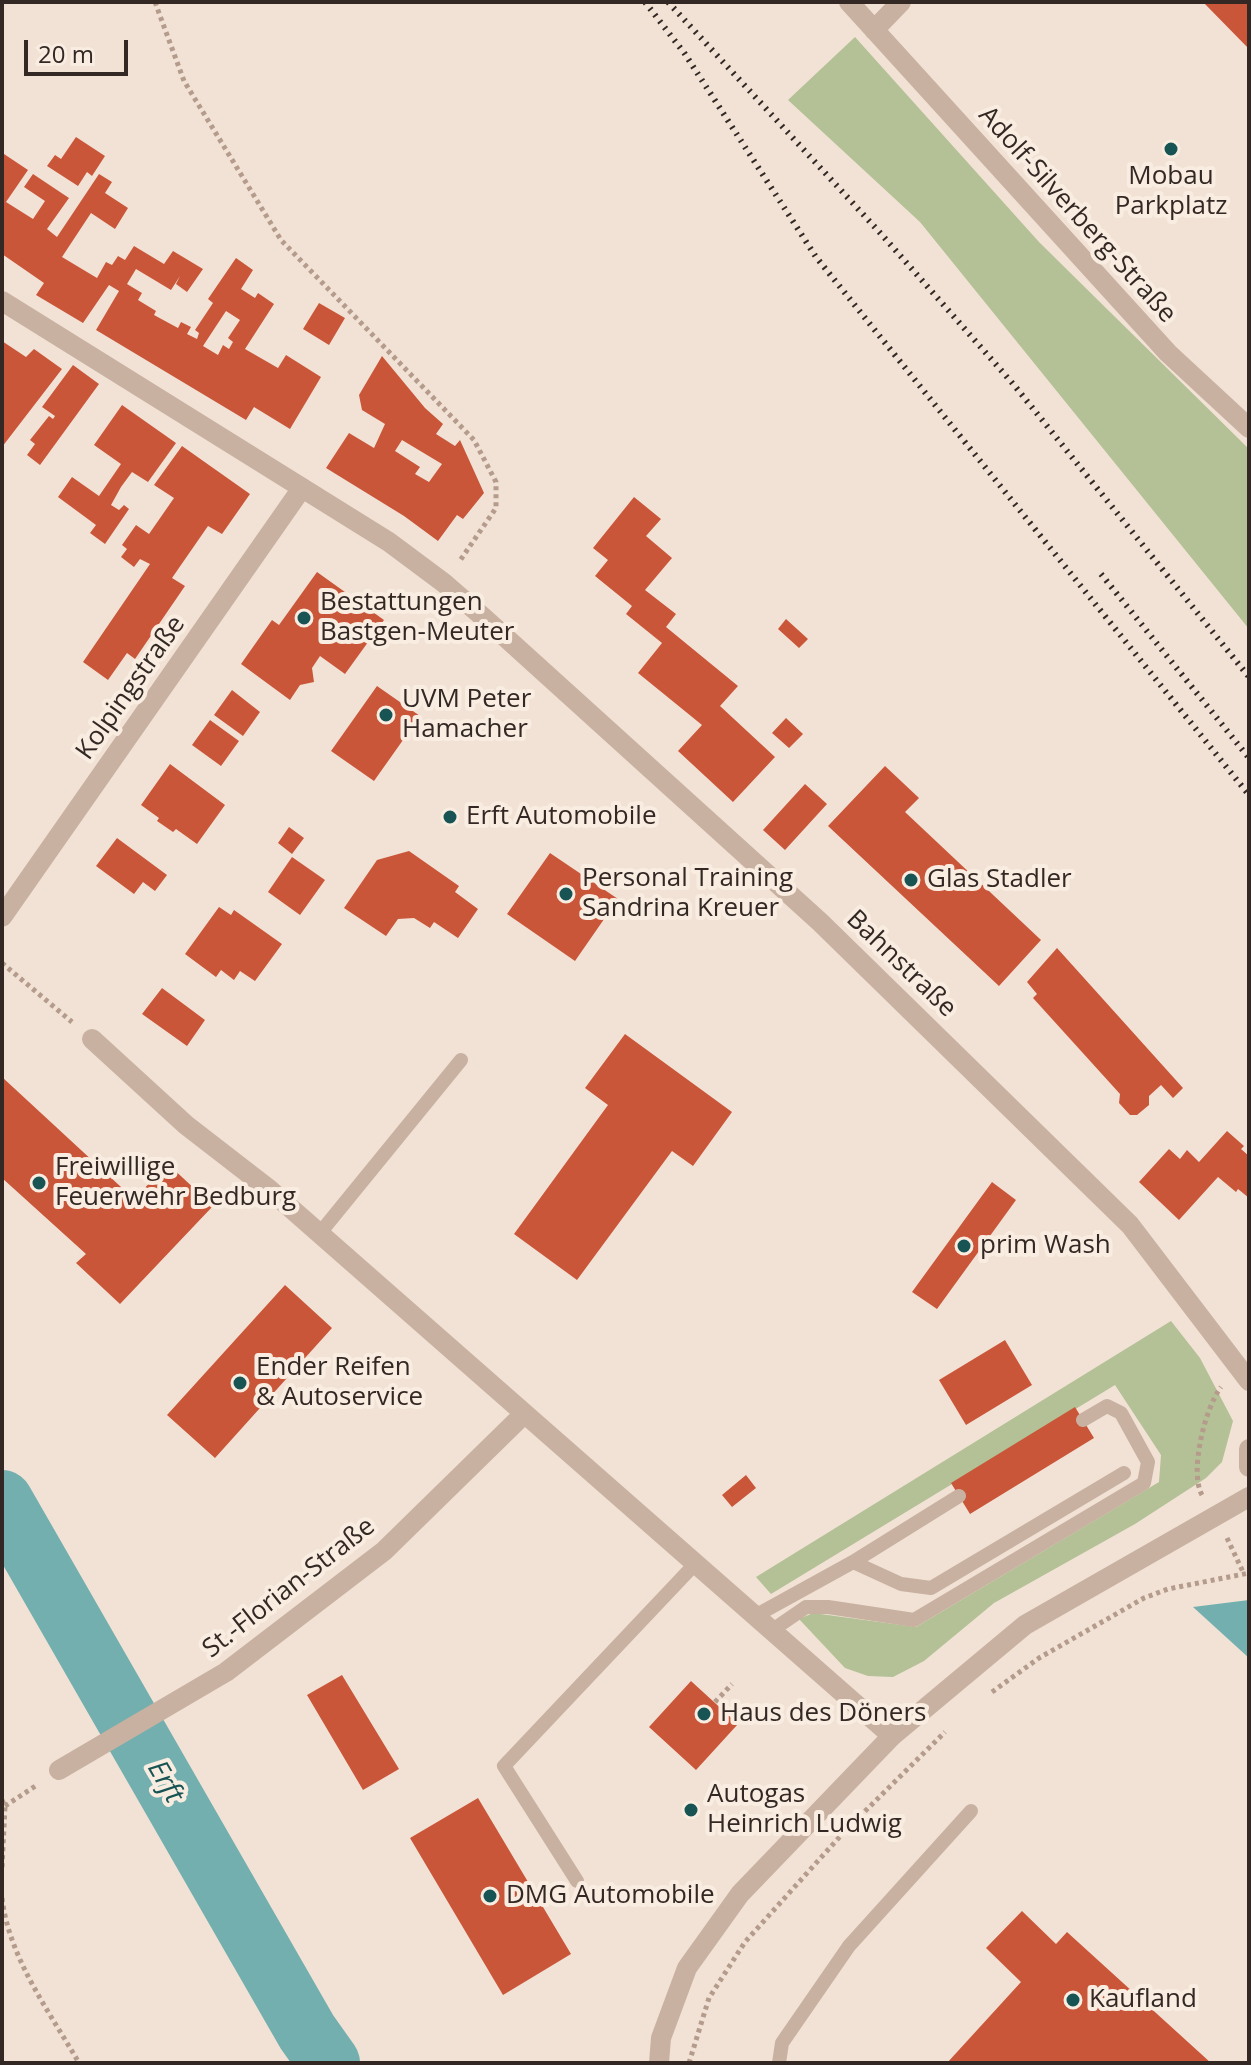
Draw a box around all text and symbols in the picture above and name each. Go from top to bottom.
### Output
scale bar [28,24,132,74]
text: 20 m [38,37,94,70]
street label: Adolf-Silverberg-Straße [972,100,1182,330]
marker: Mobau Parkplatz [1162,140,1180,158]
place label: Mobau Parkplatz [1115,161,1227,222]
place label: Bestattungen Bastgen-Meuter [320,587,514,648]
marker: Bestattungen Bastgen-Meuter [295,609,313,627]
street label: Kolpingstraße [70,610,192,766]
place label: UVM Peter Hamacher [402,684,531,746]
marker: UVM Peter Hamacher [377,706,395,724]
place label: Erft Automobile [466,801,656,833]
marker: Erft Automobile [441,808,459,826]
place label: Personal Training Sandrina Kreuer [582,863,793,924]
place label: Glas Stadler [927,864,1072,896]
marker: Glas Stadler [902,871,920,889]
marker: Personal Training Sandrina Kreuer [557,885,575,903]
street label: Bahnstraße [840,904,962,1024]
place label: Freiwillige Feuerwehr Bedburg [55,1152,296,1214]
marker: Freiwillige Feuerwehr Bedburg [30,1174,48,1192]
place label: prim Wash [980,1230,1111,1262]
marker: prim Wash [955,1237,973,1255]
place label: Ender Reifen & Autoservice [256,1352,423,1414]
marker: Ender Reifen & Autoservice [231,1374,249,1392]
street label: St.-Florian-Straße [197,1511,381,1665]
place label: Haus des Döners [720,1698,926,1730]
marker: Haus des Döners [695,1705,713,1723]
water label: Erft [140,1755,190,1809]
place label: Autogas Heinrich Ludwig [707,1779,902,1840]
marker: Autogas Heinrich Ludwig [682,1801,700,1819]
place label: DMG Automobile [506,1880,715,1912]
marker: DMG Automobile [481,1887,499,1905]
place label: Kaufland [1089,1984,1197,2016]
marker: Kaufland [1064,1991,1082,2009]

